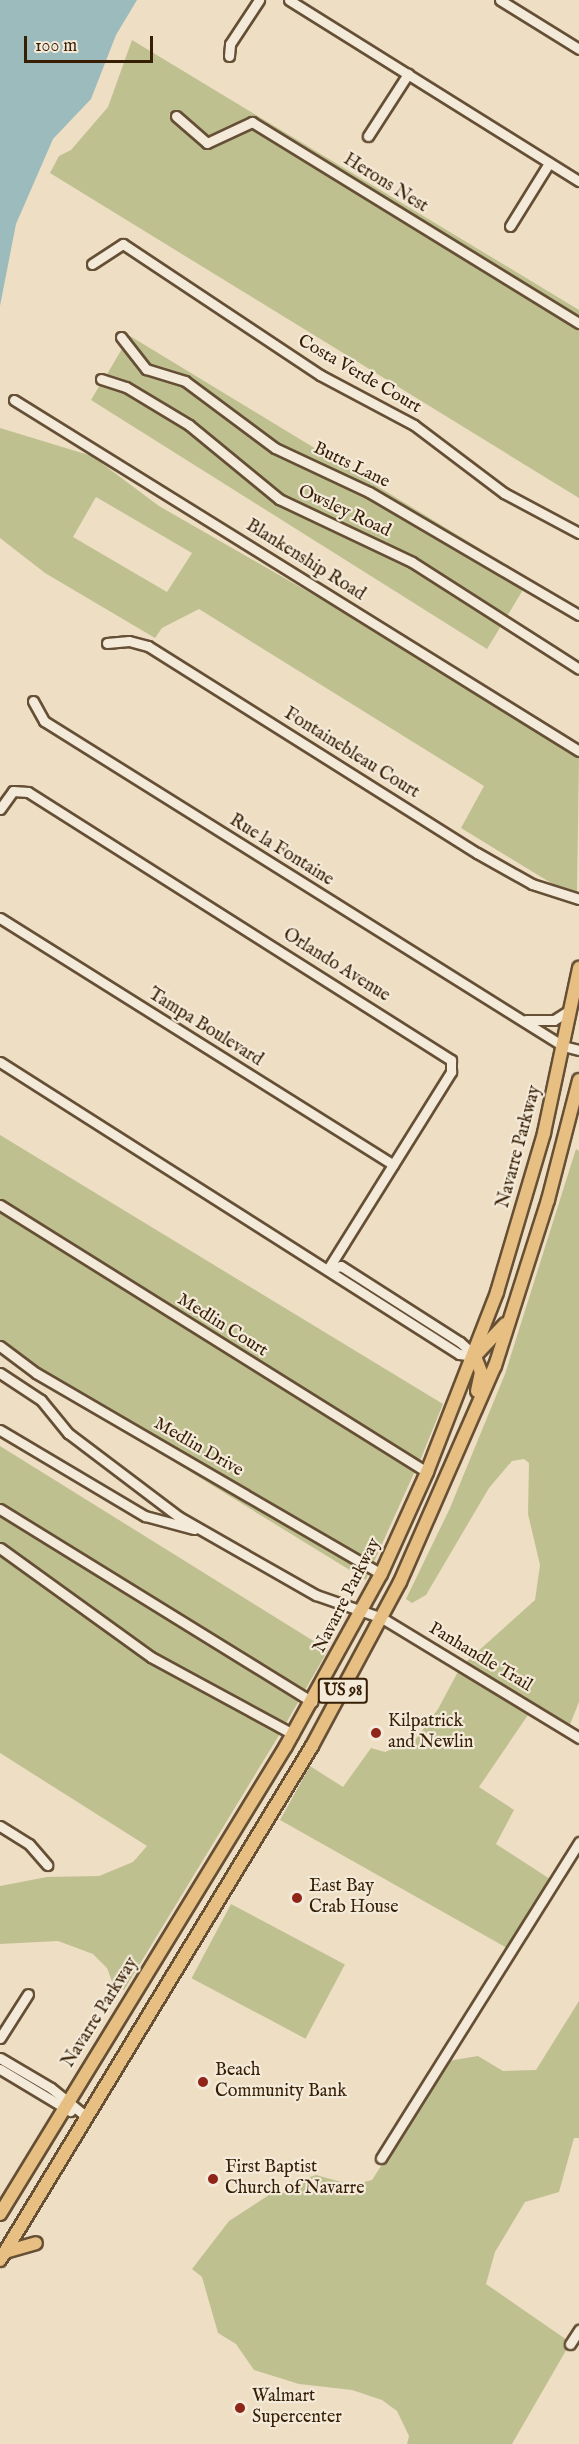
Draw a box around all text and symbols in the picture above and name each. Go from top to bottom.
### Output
scale bar [27,24,156,62]
text: 100 m [35,35,77,58]
street label: Herons Nest [339,150,431,218]
street label: Costa Verde Court [293,331,425,419]
street label: Butts Lane [309,438,393,494]
street label: Owsley Road [294,481,394,543]
street label: Blankenship Road [241,516,369,606]
street label: Fontainebleau Court [279,704,423,804]
street label: Rue la Fontaine [225,810,337,892]
street label: Orlando Avenue [279,925,393,1007]
street label: Tampa Boulevard [144,984,266,1072]
street label: Navarre Parkway [493,1083,547,1211]
street label: Medlin Court [173,1290,271,1362]
street label: Medlin Drive [149,1414,247,1482]
street label: Navarre Parkway [310,1535,386,1657]
street label: Panhandle Trail [424,1619,536,1697]
road number: US 98 [318,1678,368,1704]
place label: Kilpatrick and Newlin [388,1712,473,1754]
marker: Kilpatrick and Newlin [369,1726,383,1740]
place label: East Bay Crab House [309,1877,398,1920]
marker: East Bay Crab House [290,1891,304,1905]
street label: Navarre Parkway [58,1954,144,2072]
place label: Beach Community Bank [215,2061,347,2104]
marker: Beach Community Bank [196,2075,210,2089]
place label: First Baptist Church of Navarre [225,2158,364,2200]
marker: First Baptist Church of Navarre [206,2172,220,2186]
place label: Walmart Supercenter [252,2387,342,2430]
marker: Walmart Supercenter [233,2401,247,2415]

